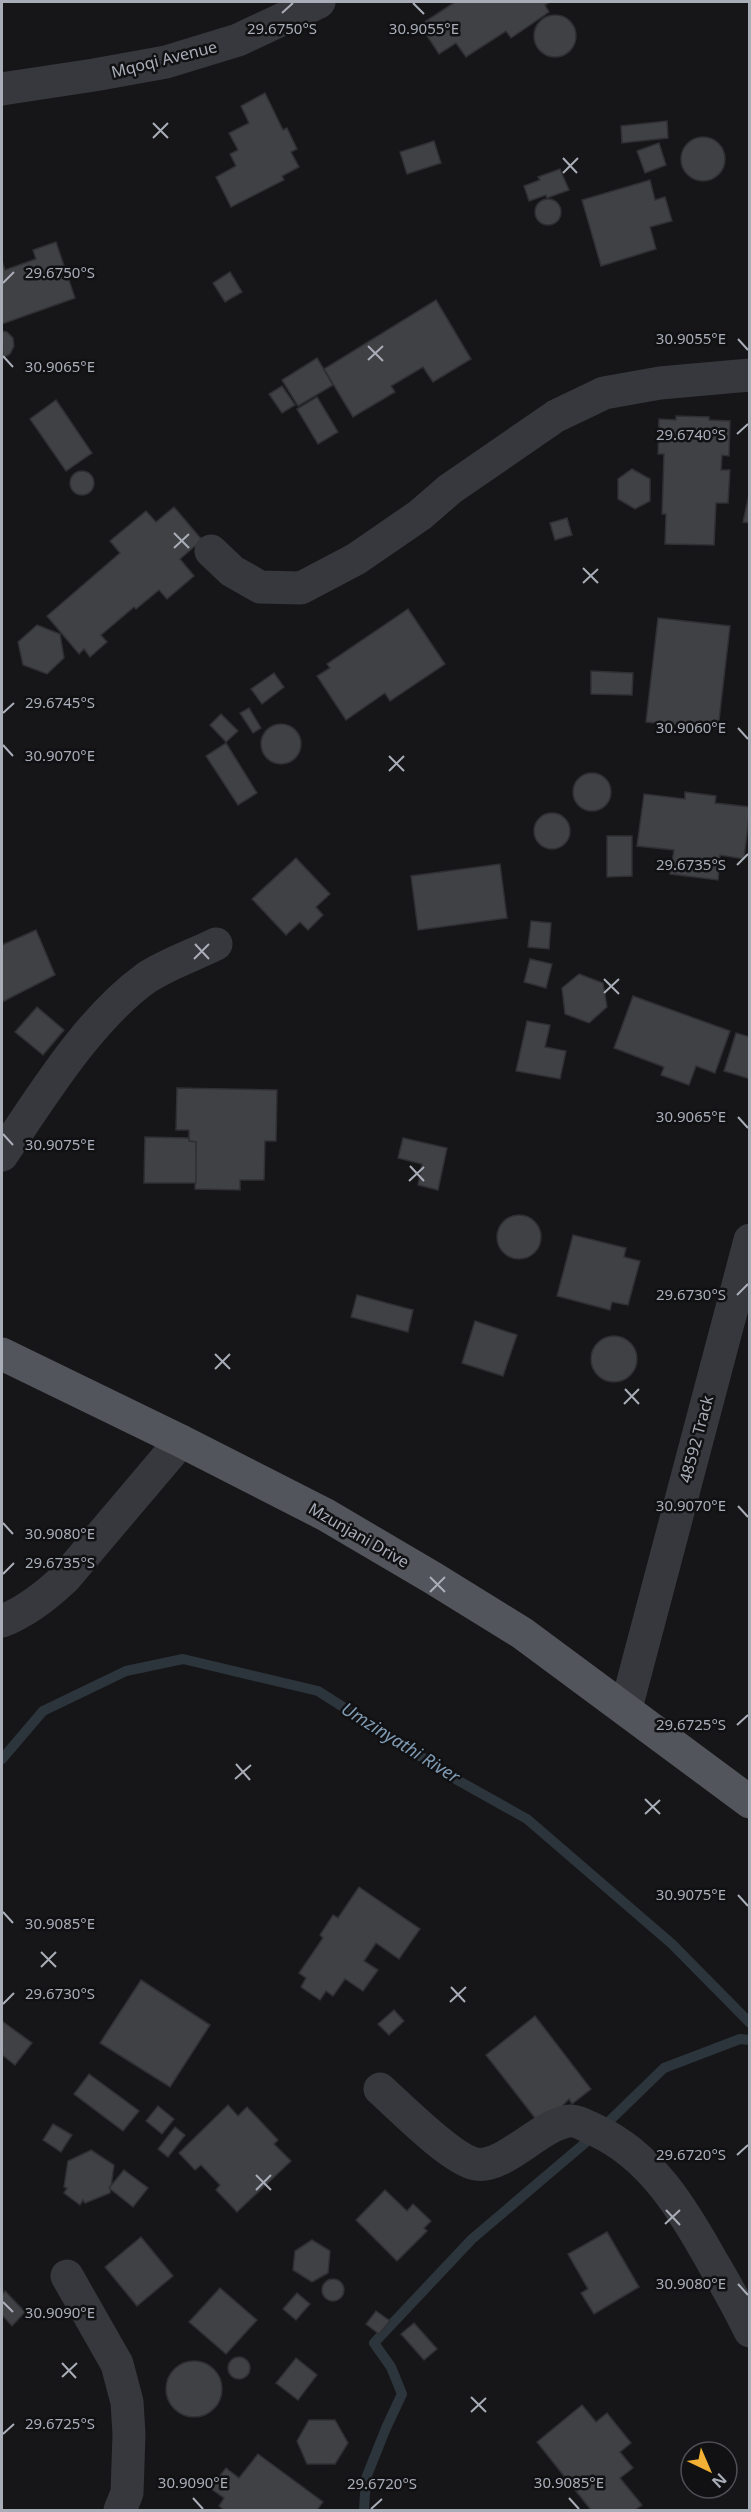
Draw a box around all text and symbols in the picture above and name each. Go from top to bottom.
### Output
text: 29.6750°S [247,18,317,38]
text: 30.9055°E [389,18,459,38]
street label: Mqoqi Avenue [109,35,219,83]
text: 29.6750°S [25,262,95,282]
text: 30.9055°E [656,328,726,348]
text: 30.9065°E [25,356,95,376]
text: 29.6740°S [656,424,726,444]
text: 29.6745°S [25,692,95,712]
text: 30.9060°E [656,717,726,737]
text: 30.9070°E [25,745,95,765]
text: 29.6735°S [656,854,726,874]
text: 30.9065°E [656,1106,726,1126]
text: 30.9075°E [25,1134,95,1154]
text: 29.6730°S [656,1284,726,1304]
street label: 48592 Track [674,1392,718,1485]
text: 30.9070°E [656,1495,726,1515]
street label: Mzunjani Drive [305,1497,413,1573]
text: 30.9080°E [25,1523,95,1543]
text: 29.6735°S [25,1552,95,1572]
water label: Umzinyathi River [337,1696,465,1788]
text: 29.6725°S [656,1714,726,1734]
text: 30.9075°E [656,1884,726,1904]
text: 30.9085°E [25,1913,95,1933]
text: 29.6730°S [25,1983,95,2003]
text: 29.6720°S [656,2144,726,2164]
text: 30.9080°E [656,2273,726,2293]
text: 30.9090°E [25,2302,95,2322]
text: 29.6725°S [25,2413,95,2433]
north arrow [679,2440,739,2500]
text: N [707,2468,732,2493]
text: 30.9090°E [158,2472,228,2492]
text: 30.9085°E [534,2472,604,2492]
text: 29.6720°S [347,2473,417,2493]

